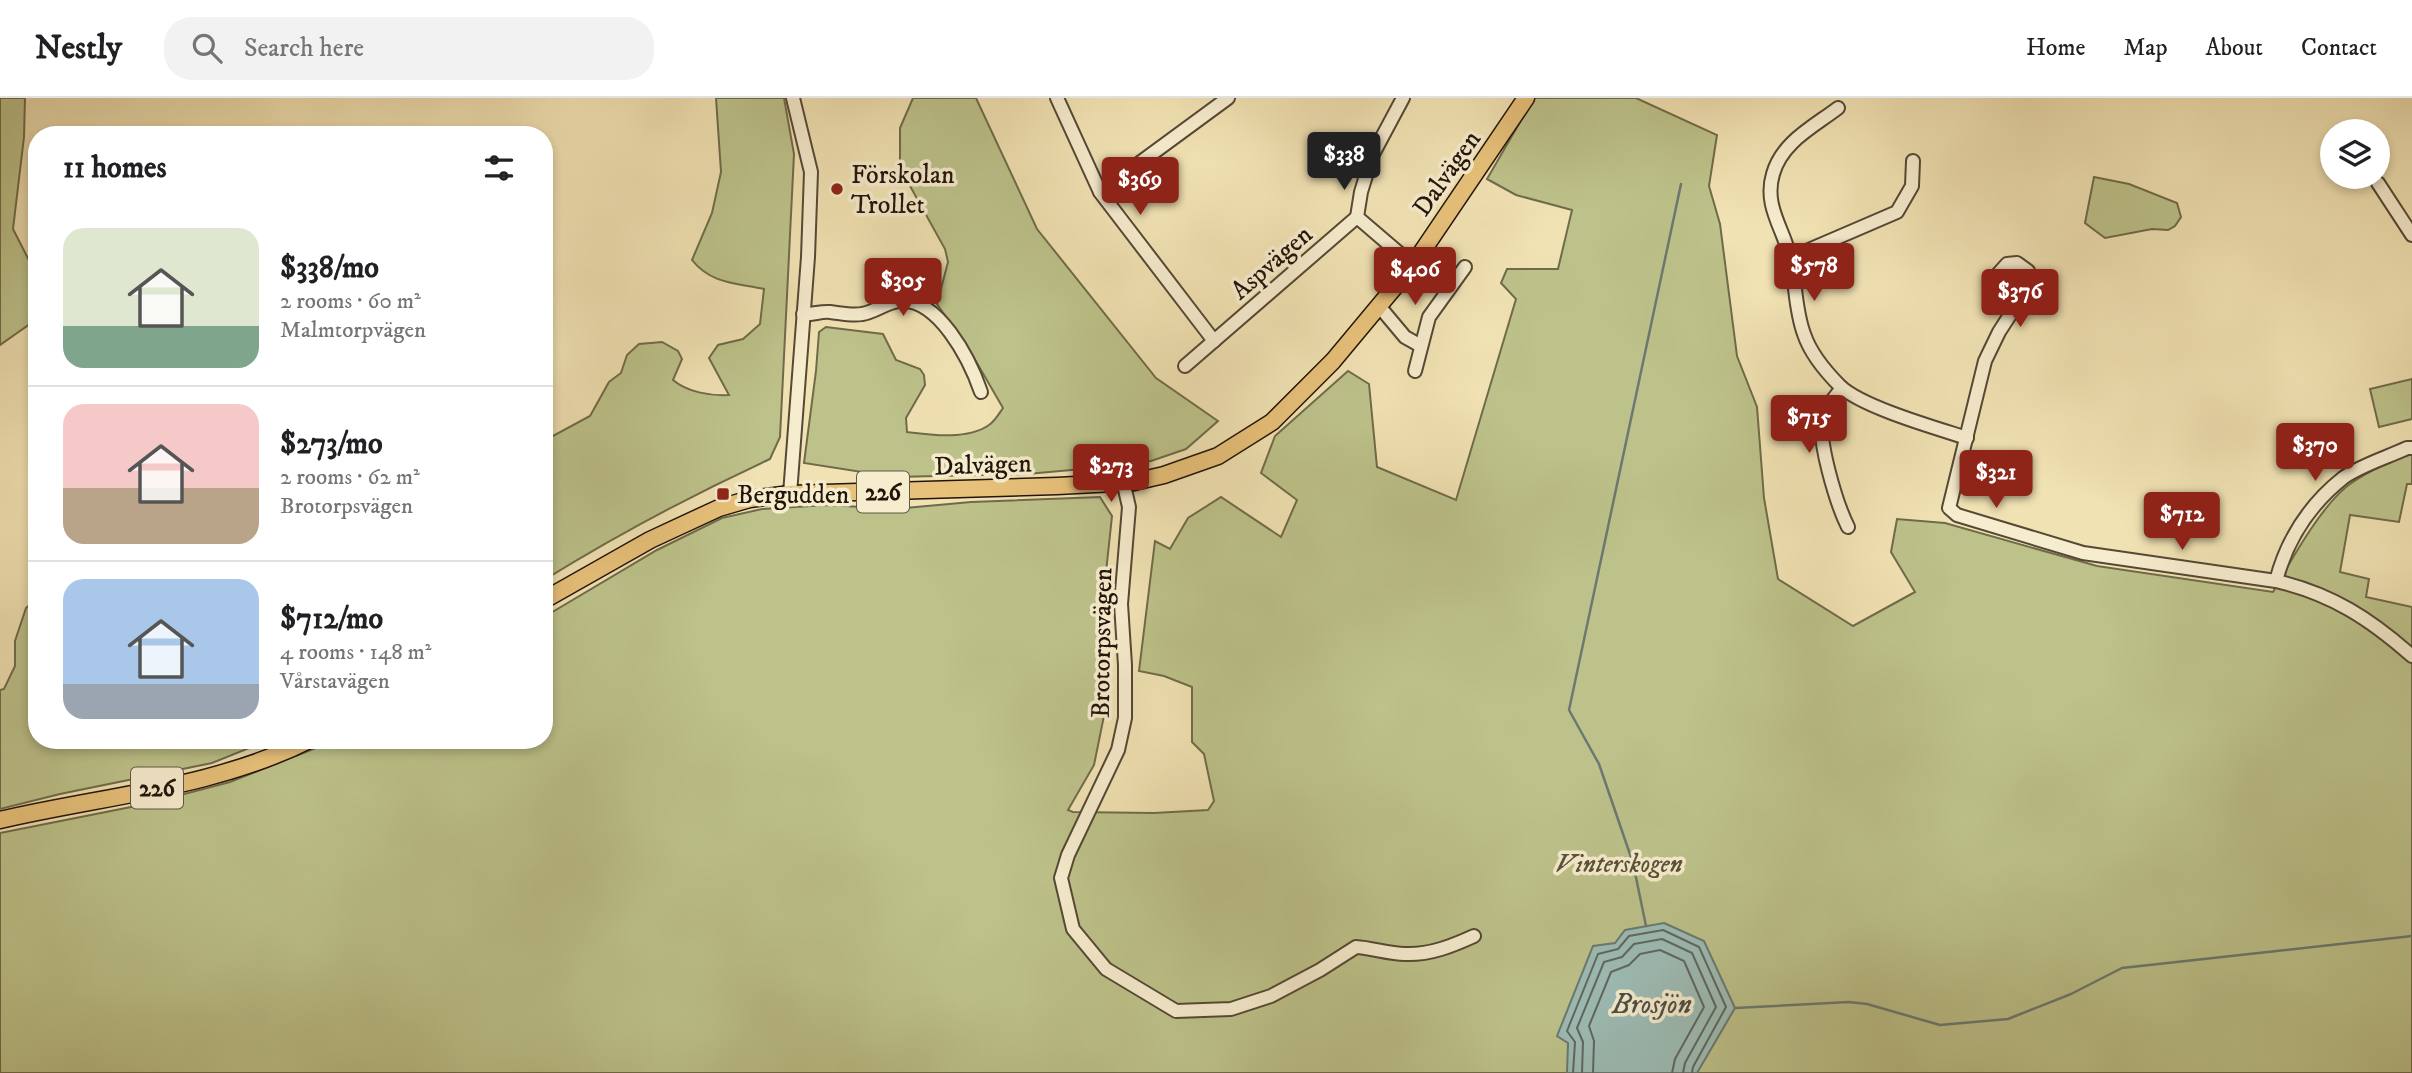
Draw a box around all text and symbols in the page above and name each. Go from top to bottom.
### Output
search box [164,17,654,80]
text: Nestly [35,28,122,69]
icon: search [188,29,226,67]
text: Search here [244,32,364,65]
text: Home [2026,33,2085,63]
text: Map [2123,33,2168,63]
text: About [2206,33,2263,63]
text: Contact [2301,33,2377,63]
map controls [2320,119,2390,189]
button: layers [2320,119,2390,189]
street label: Dalvägen [1406,124,1489,223]
pin: $338 [1303,132,1385,192]
text: $338 [1323,140,1365,169]
icon: filters [480,149,518,187]
text: 11 homes [63,150,167,187]
pin: $369 [1099,158,1181,217]
place label: Förskolan Trollet [851,159,955,222]
text: $369 [1118,165,1162,194]
marker: Förskolan Trollet [829,181,845,197]
street label: Aspvägen [1224,218,1320,308]
pin: $578 [1773,244,1855,303]
pin: $406 [1374,248,1456,307]
text: $338/mo [280,250,379,287]
text: $578 [1790,251,1838,280]
text: $406 [1390,255,1440,284]
icon: home [119,256,203,340]
pin: $305 [862,258,944,318]
text: $305 [881,266,925,295]
pin: $376 [1979,270,2061,329]
text: $376 [1997,277,2043,306]
text: 2 rooms · 60 m² [280,287,421,316]
text: Malmtorpvägen [280,316,426,345]
pin: $715 [1768,396,1850,455]
text: $715 [1787,403,1831,432]
pin: $370 [2274,424,2356,483]
text: $273/mo [280,426,383,463]
text: $370 [2292,431,2338,460]
icon: home [119,432,203,516]
pin: $273 [1070,444,1152,504]
street label: Dalvägen [934,447,1033,484]
pin: $321 [1955,450,2037,510]
text: $273 [1089,452,1133,481]
text: $321 [1976,458,2016,487]
text: 2 rooms · 62 m² [280,463,420,492]
road number: 226 [857,472,909,512]
place label: Bergudden [737,479,850,512]
marker: Bergudden [715,486,731,502]
text: Brotorpsvägen [280,492,413,521]
pin: $712 [2141,492,2223,552]
text: $712 [2160,500,2204,529]
street label: Brotorpsvägen [1085,567,1120,719]
text: $712/mo [280,601,383,638]
icon: home [119,607,203,691]
text: 4 rooms · 148 m² [280,638,432,667]
text: Vårstavägen [280,667,390,696]
road number: 226 [131,768,183,808]
park label: Vinterskogen [1555,848,1683,881]
water label: Brosjön [1611,987,1692,1022]

